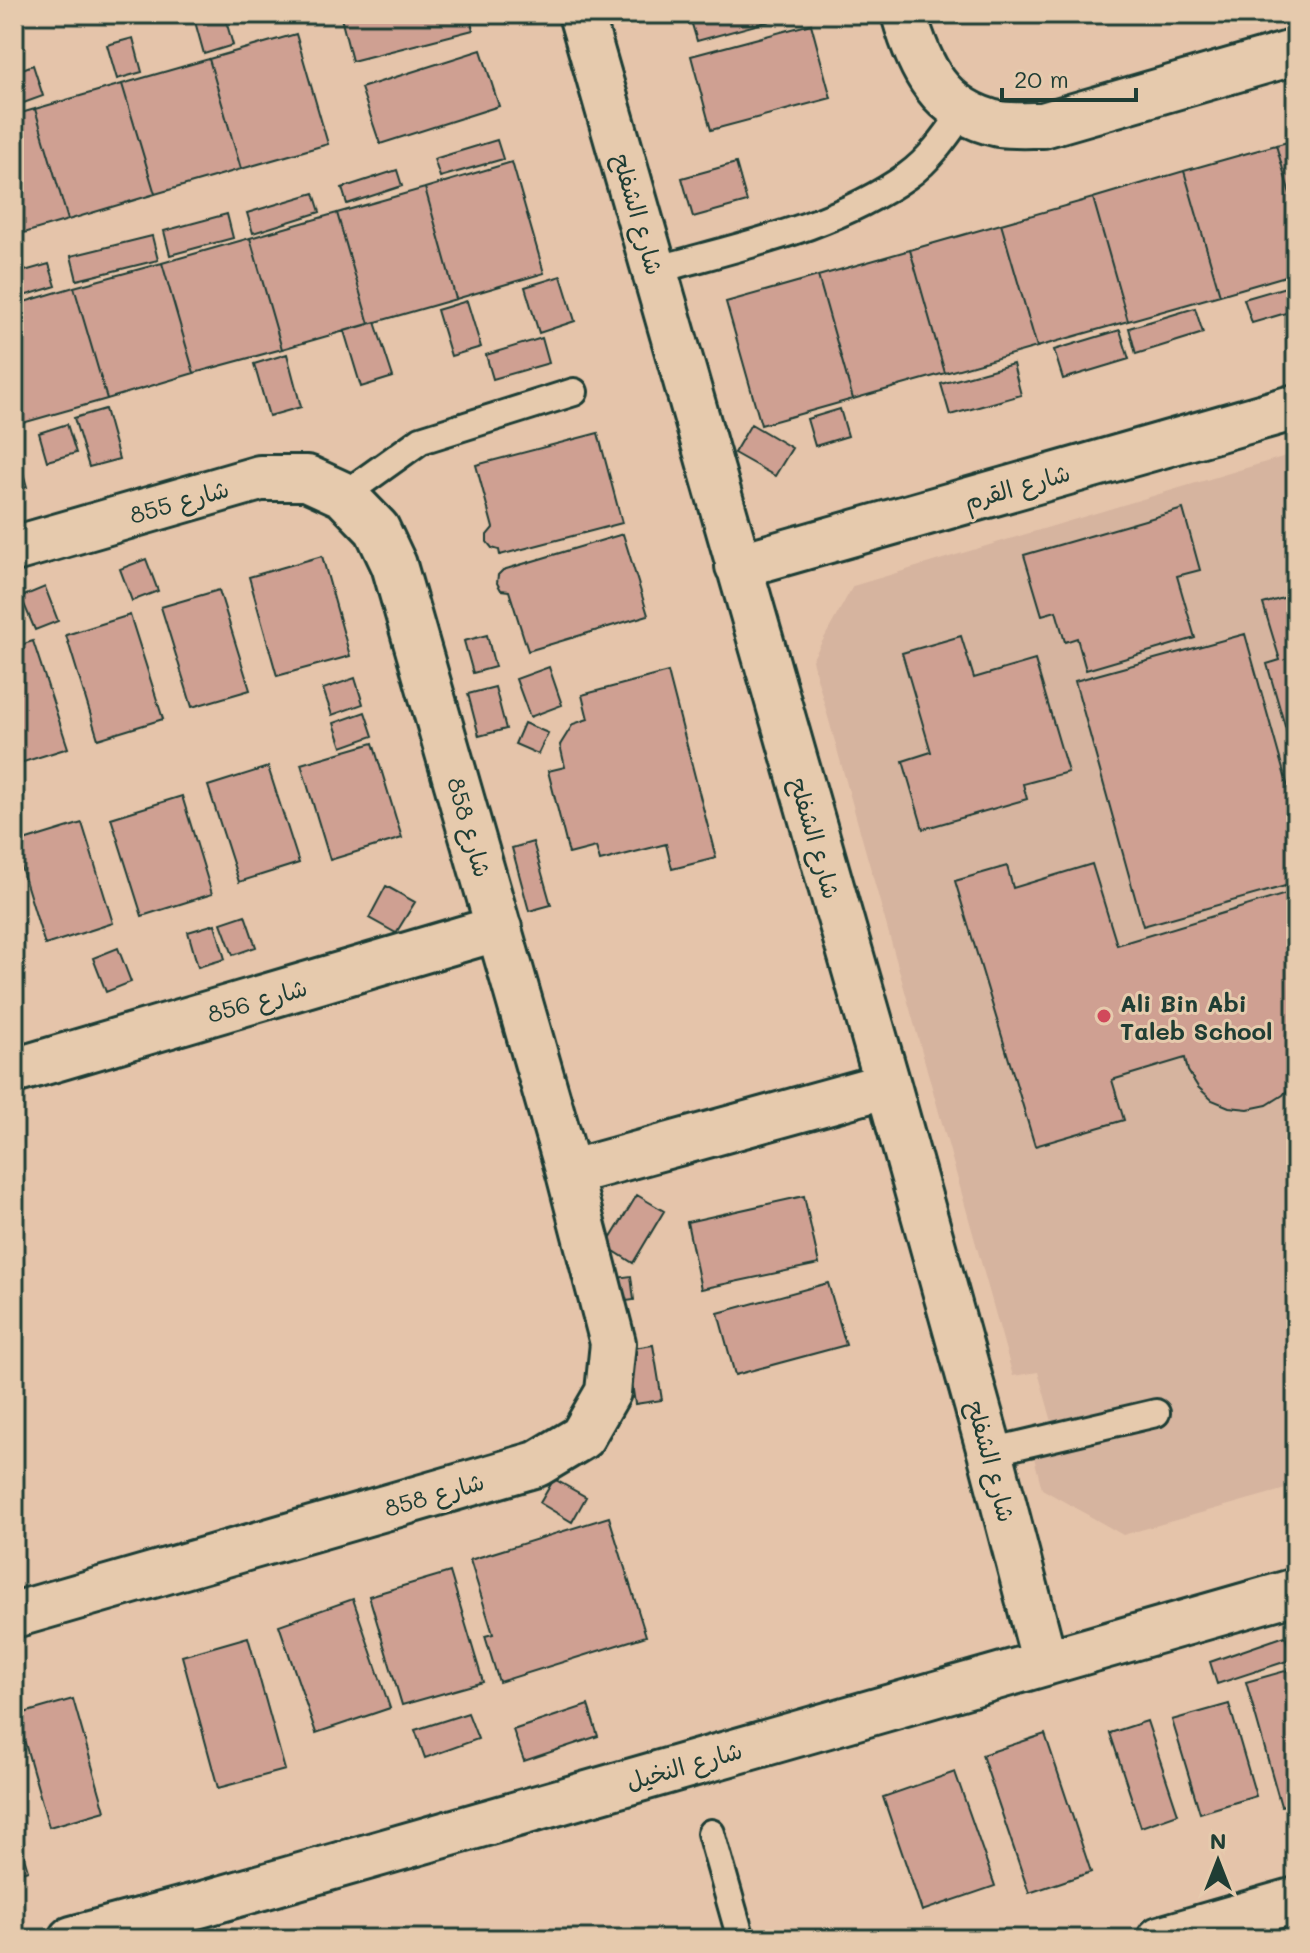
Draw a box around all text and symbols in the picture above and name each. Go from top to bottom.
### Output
scale bar [1002,52,1136,102]
text: 20 m [1014,63,1069,94]
street label: شارع الشفلح [604,150,671,279]
street label: شارع القرم [960,456,1075,520]
street label: شارع 855 [126,472,233,533]
street label: شارع 858 [438,773,499,881]
street label: شارع الشفلح [781,774,848,903]
street label: شارع 856 [203,971,311,1032]
place label: Ali Bin Abi Taleb School [1120,987,1273,1046]
marker: Ali Bin Abi Taleb School [1095,1007,1113,1025]
street label: شارع الشفلح [958,1397,1023,1526]
street label: شارع 858 [380,1465,488,1526]
street label: شارع النخيل [622,1734,746,1799]
north arrow [1178,1821,1258,1901]
text: N [1210,1826,1226,1855]

